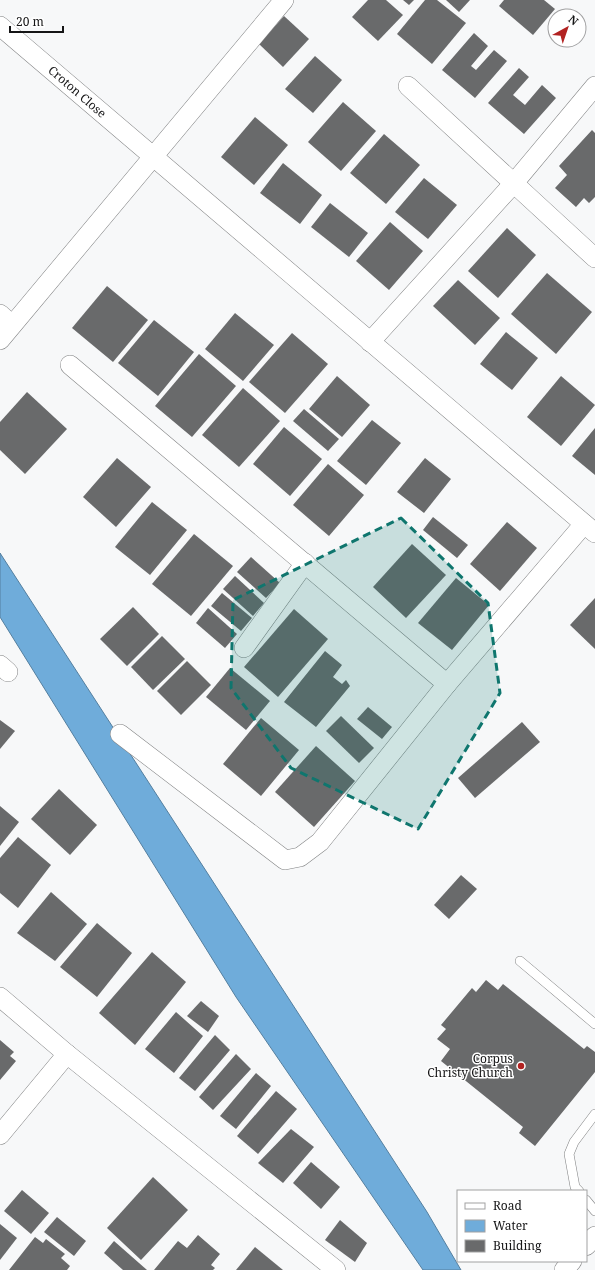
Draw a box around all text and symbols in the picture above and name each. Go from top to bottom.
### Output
scale bar [10,8,63,34]
north arrow [547,8,587,48]
text: N [566,11,582,29]
text: 20 m [16,13,44,30]
street label: Croton Close [45,62,110,122]
place label: Corpus Christy Church [427,1050,513,1081]
marker: Corpus Christy Church [516,1061,526,1071]
legend [457,1190,587,1262]
text: Road [493,1197,523,1214]
text: Water [493,1217,528,1234]
text: Building [493,1237,542,1254]

